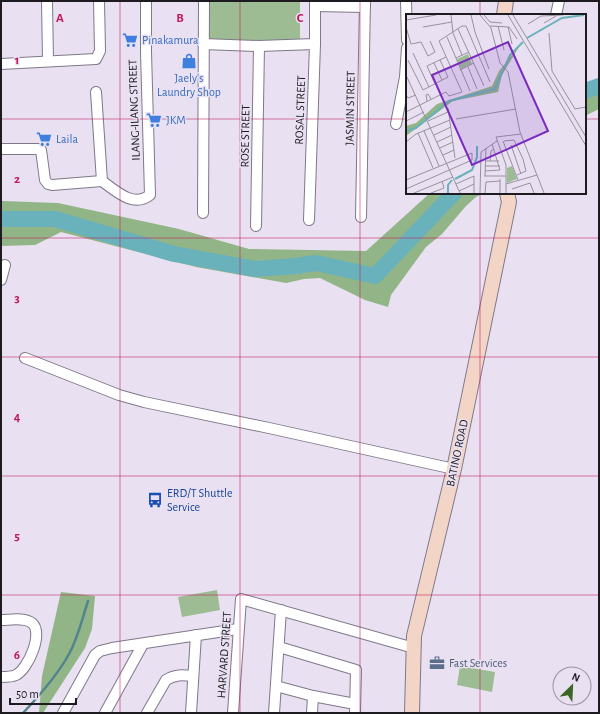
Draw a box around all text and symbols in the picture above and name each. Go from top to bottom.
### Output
text: A [56,12,64,25]
text: B [176,12,184,25]
text: C [297,12,304,25]
inset map [406,14,586,194]
supermarket icon: Pinakamura [121,31,139,49]
place label: Pinakamura [142,34,199,46]
shop icon: Jaely's Laundry Shop [180,52,198,70]
text: 1 [15,54,19,67]
street label: ILANG-ILANG STREET [126,59,142,161]
street label: JASMIN STREET [343,70,357,145]
place label: Jaely's Laundry Shop [157,72,221,99]
street label: ROSAL STREET [293,75,307,145]
street label: ROSE STREET [238,104,252,168]
supermarket icon: JKM [145,111,163,129]
place label: JKM [166,114,186,126]
supermarket icon: Laila [35,130,53,148]
place label: Laila [56,133,78,145]
text: 2 [14,173,20,186]
text: 3 [14,292,20,305]
text: 4 [14,411,21,424]
street label: BATINO ROAD [444,418,470,488]
place label: ERD/T Shuttle Service [167,487,233,513]
bus stop icon: ERD/T Shuttle Service [146,491,164,509]
text: 5 [14,530,20,543]
street label: HARVARD STREET [215,611,233,699]
text: 6 [14,649,20,662]
office icon: Fast Services [428,654,446,672]
place label: Fast Services [449,657,507,669]
north arrow [552,666,592,706]
text: N [570,671,582,684]
scale bar [10,680,76,706]
text: 50 m [16,688,39,700]

